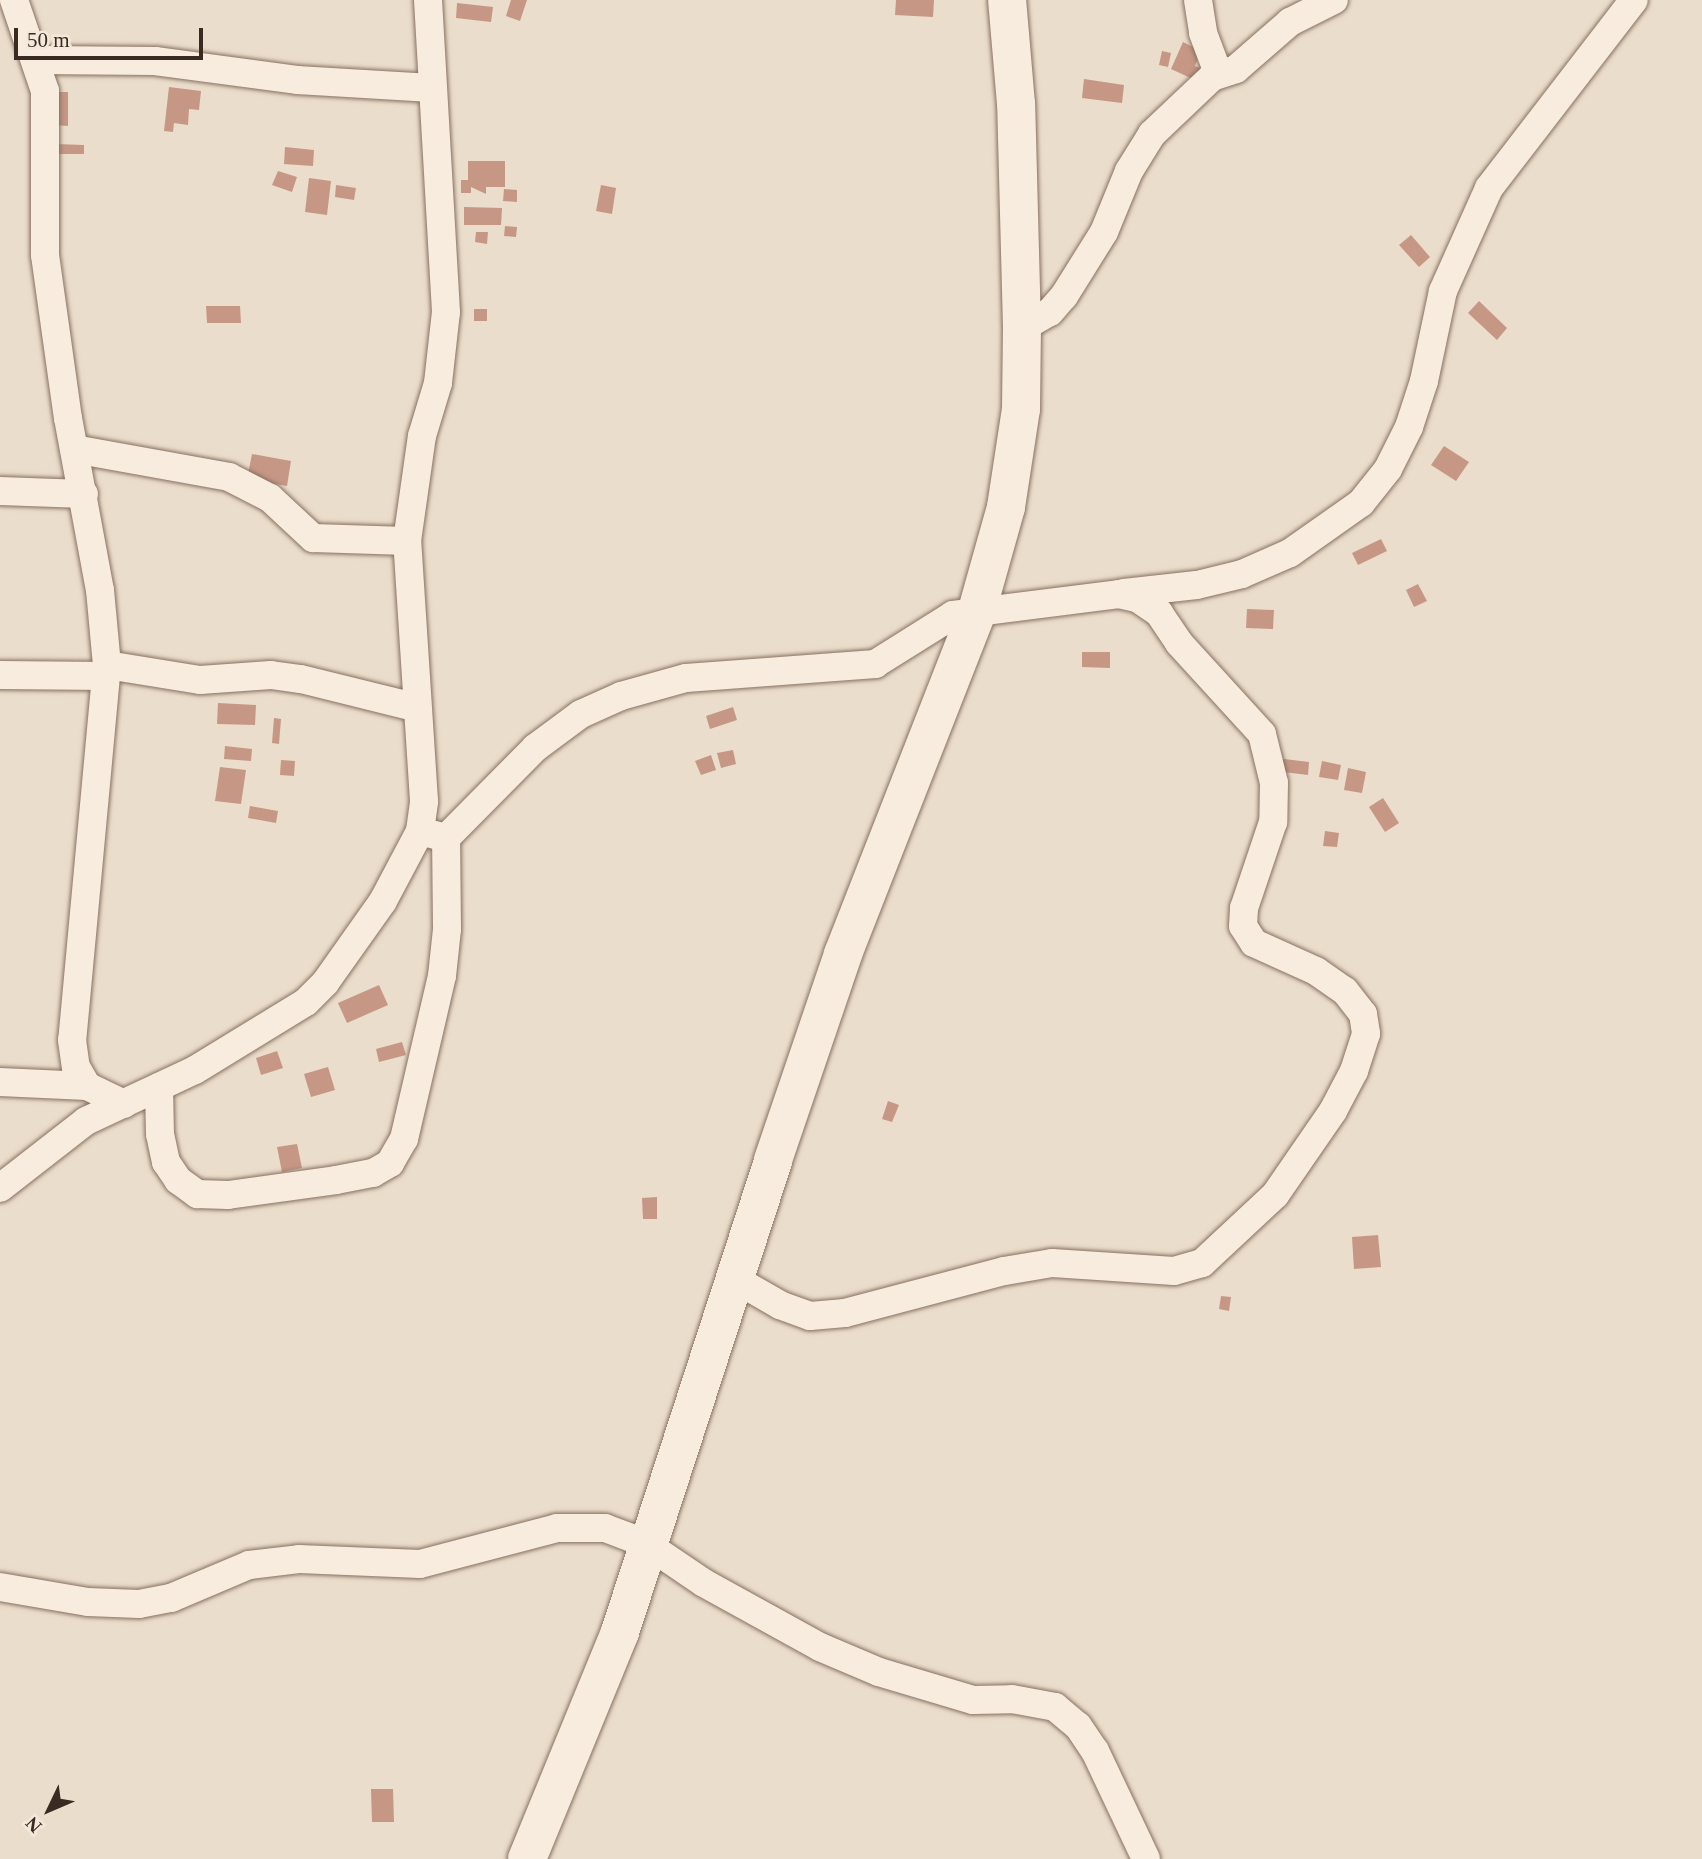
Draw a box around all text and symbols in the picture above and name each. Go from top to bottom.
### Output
scale bar [18,14,206,58]
text: 50 m [27,28,70,52]
north arrow [14,1775,84,1845]
text: N [21,1813,46,1837]

